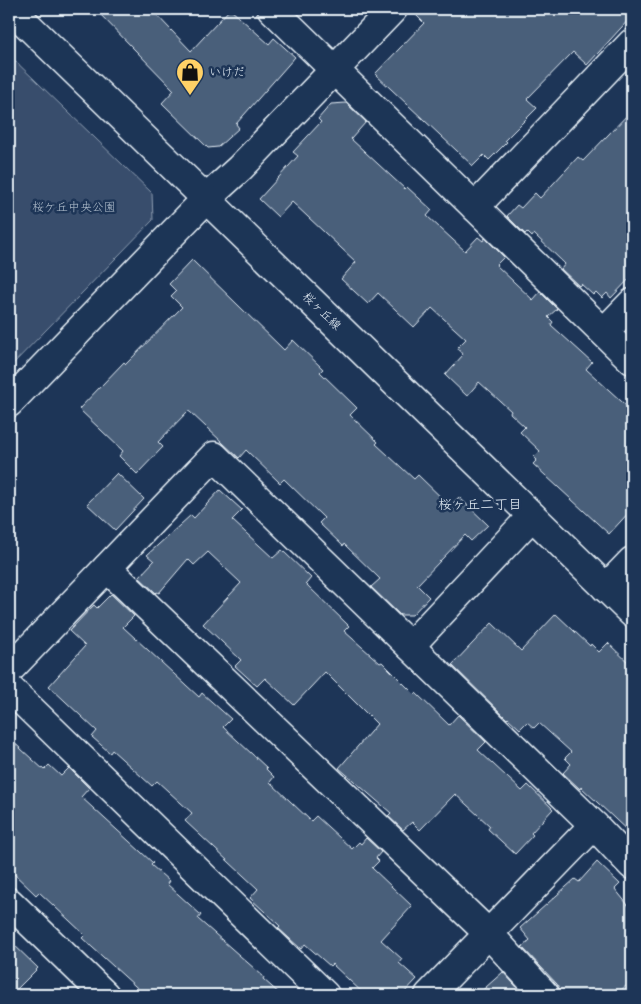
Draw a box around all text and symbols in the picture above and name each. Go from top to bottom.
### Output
shop icon: いけだ [175,57,205,96]
place label: いけだ [209,65,245,80]
park label: 桜ケ丘中央公園 [32,200,116,215]
street label: 桜ヶ丘線 [299,289,344,333]
district label: 桜ヶ丘二丁目 [438,496,522,513]

